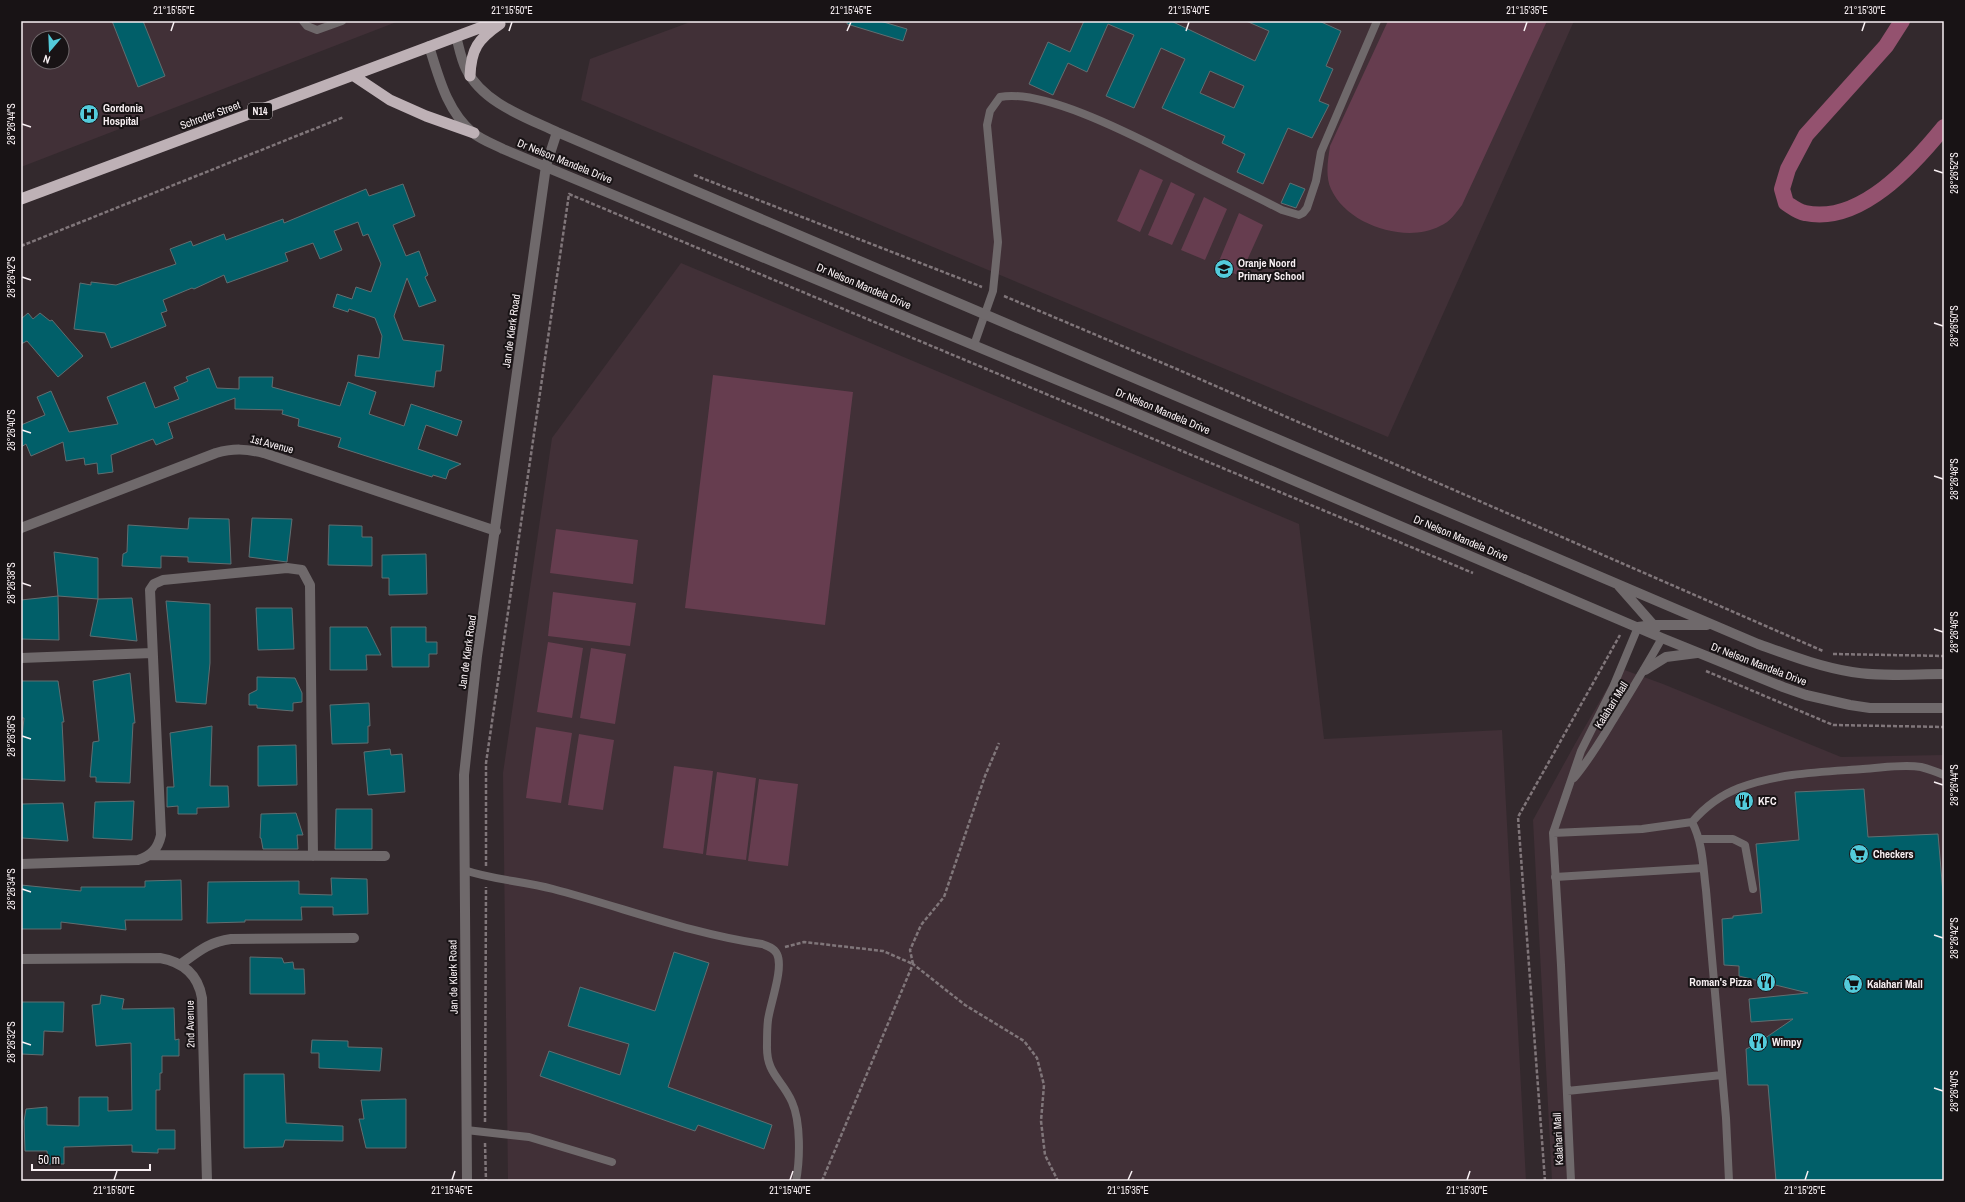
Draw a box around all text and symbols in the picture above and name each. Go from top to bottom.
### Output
text: 21°15'55"E [153,4,195,17]
text: 21°15'50"E [491,4,533,17]
text: 21°15'45"E [830,4,872,17]
text: 21°15'40"E [1168,4,1210,17]
text: 21°15'35"E [1506,4,1548,17]
text: 21°15'30"E [1844,4,1886,17]
north arrow [30,30,70,70]
text: N [41,52,52,67]
street label: Schroder Street [178,97,243,132]
place label: Gordonia Hospital [103,101,143,128]
text: 28°26'44"S [5,103,18,145]
hospital icon: Gordonia Hospital [78,103,100,125]
road number: N14 [248,103,272,119]
street label: Dr Nelson Mandela Drive [515,136,615,186]
text: 28°26'52"S [1948,152,1961,194]
text: 28°26'42"S [5,256,18,298]
place label: Oranje Noord Primary School [1238,256,1304,283]
school or university icon: Oranje Noord Primary School [1213,258,1235,280]
street label: Dr Nelson Mandela Drive [815,260,913,312]
street label: Jan de Klerk Road [499,293,523,369]
text: 28°26'50"S [1948,305,1961,347]
street label: Dr Nelson Mandela Drive [1114,385,1212,437]
text: 28°26'40"S [5,409,18,451]
street label: 1st Avenue [249,431,295,457]
text: 28°26'48"S [1948,458,1961,500]
street label: Dr Nelson Mandela Drive [1412,512,1510,564]
text: 28°26'38"S [5,562,18,604]
text: 28°26'46"S [1948,611,1961,653]
street label: Jan de Klerk Road [455,614,479,690]
street label: Dr Nelson Mandela Drive [1709,639,1809,689]
street label: Kalahari Mall [1591,679,1631,731]
text: 28°26'36"S [5,715,18,757]
text: 28°26'44"S [1948,764,1961,806]
restaurant icon: KFC [1733,790,1755,812]
place label: KFC [1758,794,1777,808]
supermarket icon: Checkers [1848,843,1870,865]
place label: Checkers [1873,847,1914,861]
text: 28°26'34"S [5,868,18,910]
text: 28°26'42"S [1948,917,1961,959]
street label: Jan de Klerk Road [445,940,461,1014]
restaurant icon: Roman's Pizza [1755,971,1777,993]
supermarket icon: Kalahari Mall [1842,973,1864,995]
place label: Roman's Pizza [1689,975,1752,989]
place label: Kalahari Mall [1867,977,1923,991]
street label: 2nd Avenue [183,1000,197,1048]
text: 28°26'32"S [5,1021,18,1063]
restaurant icon: Wimpy [1747,1031,1769,1053]
place label: Wimpy [1772,1035,1802,1049]
text: 28°26'40"S [1948,1070,1961,1112]
street label: Kalahari Mall [1550,1112,1566,1166]
scale bar [32,1146,150,1172]
text: 50 m [38,1152,60,1168]
text: 21°15'50"E [93,1184,135,1197]
text: 21°15'45"E [431,1184,473,1197]
text: 21°15'40"E [769,1184,811,1197]
text: 21°15'35"E [1107,1184,1149,1197]
text: 21°15'30"E [1446,1184,1488,1197]
text: 21°15'25"E [1784,1184,1826,1197]

